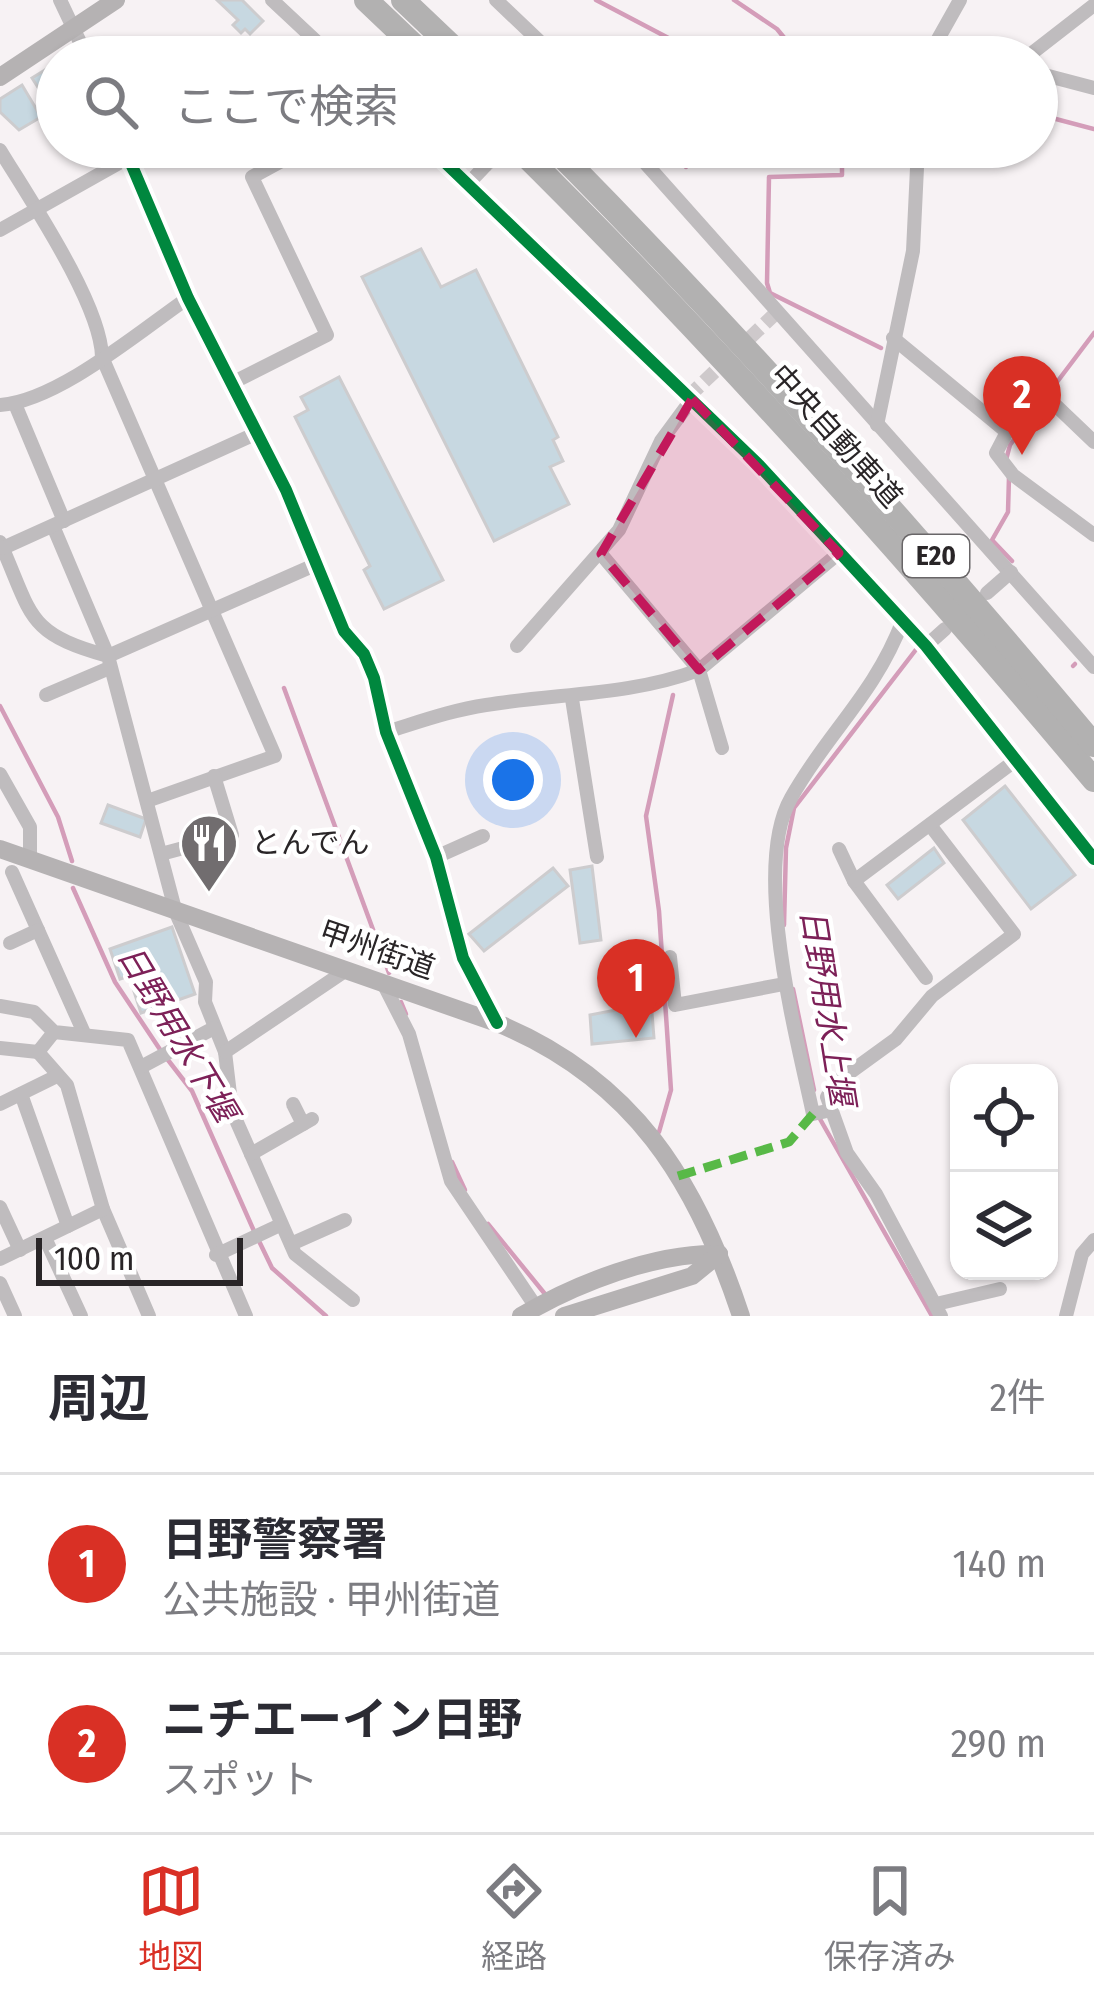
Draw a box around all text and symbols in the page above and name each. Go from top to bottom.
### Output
search box [36,36,1058,168]
icon: search [78,69,144,135]
text: ここで検索 [174,80,399,134]
pin: 2 [983,356,1061,455]
street label: 中央自動車道 [762,357,910,515]
road number: E20 [903,535,969,577]
your location [483,750,543,810]
restaurant icon: とんでん [178,812,240,894]
place label: とんでん [251,825,370,861]
water label: 日野用水上堰 [792,906,863,1113]
street label: 甲州街道 [314,913,440,987]
water label: 日野用水下堰 [109,938,248,1133]
pin: 1 [597,939,675,1038]
map controls [950,1064,1058,1280]
button: locate [950,1064,1058,1172]
button: layers [950,1172,1058,1280]
scale bar [36,1232,243,1285]
text: 100 m [54,1239,134,1279]
text: 周辺 [48,1368,150,1430]
text: 2件 [990,1375,1046,1421]
text: 日野警察署 [162,1513,387,1567]
text: 1 [79,1541,95,1587]
text: 140 m [952,1541,1046,1587]
text: 公共施設 · 甲州街道 [162,1577,501,1623]
text: ニチエーイン日野 [162,1693,522,1747]
text: 2 [78,1721,96,1767]
text: 290 m [951,1721,1046,1767]
text: スポット [162,1757,318,1803]
tab: 地図 [138,1858,204,1978]
tab: 経路 [481,1858,547,1978]
tab: 保存済み [824,1858,956,1978]

